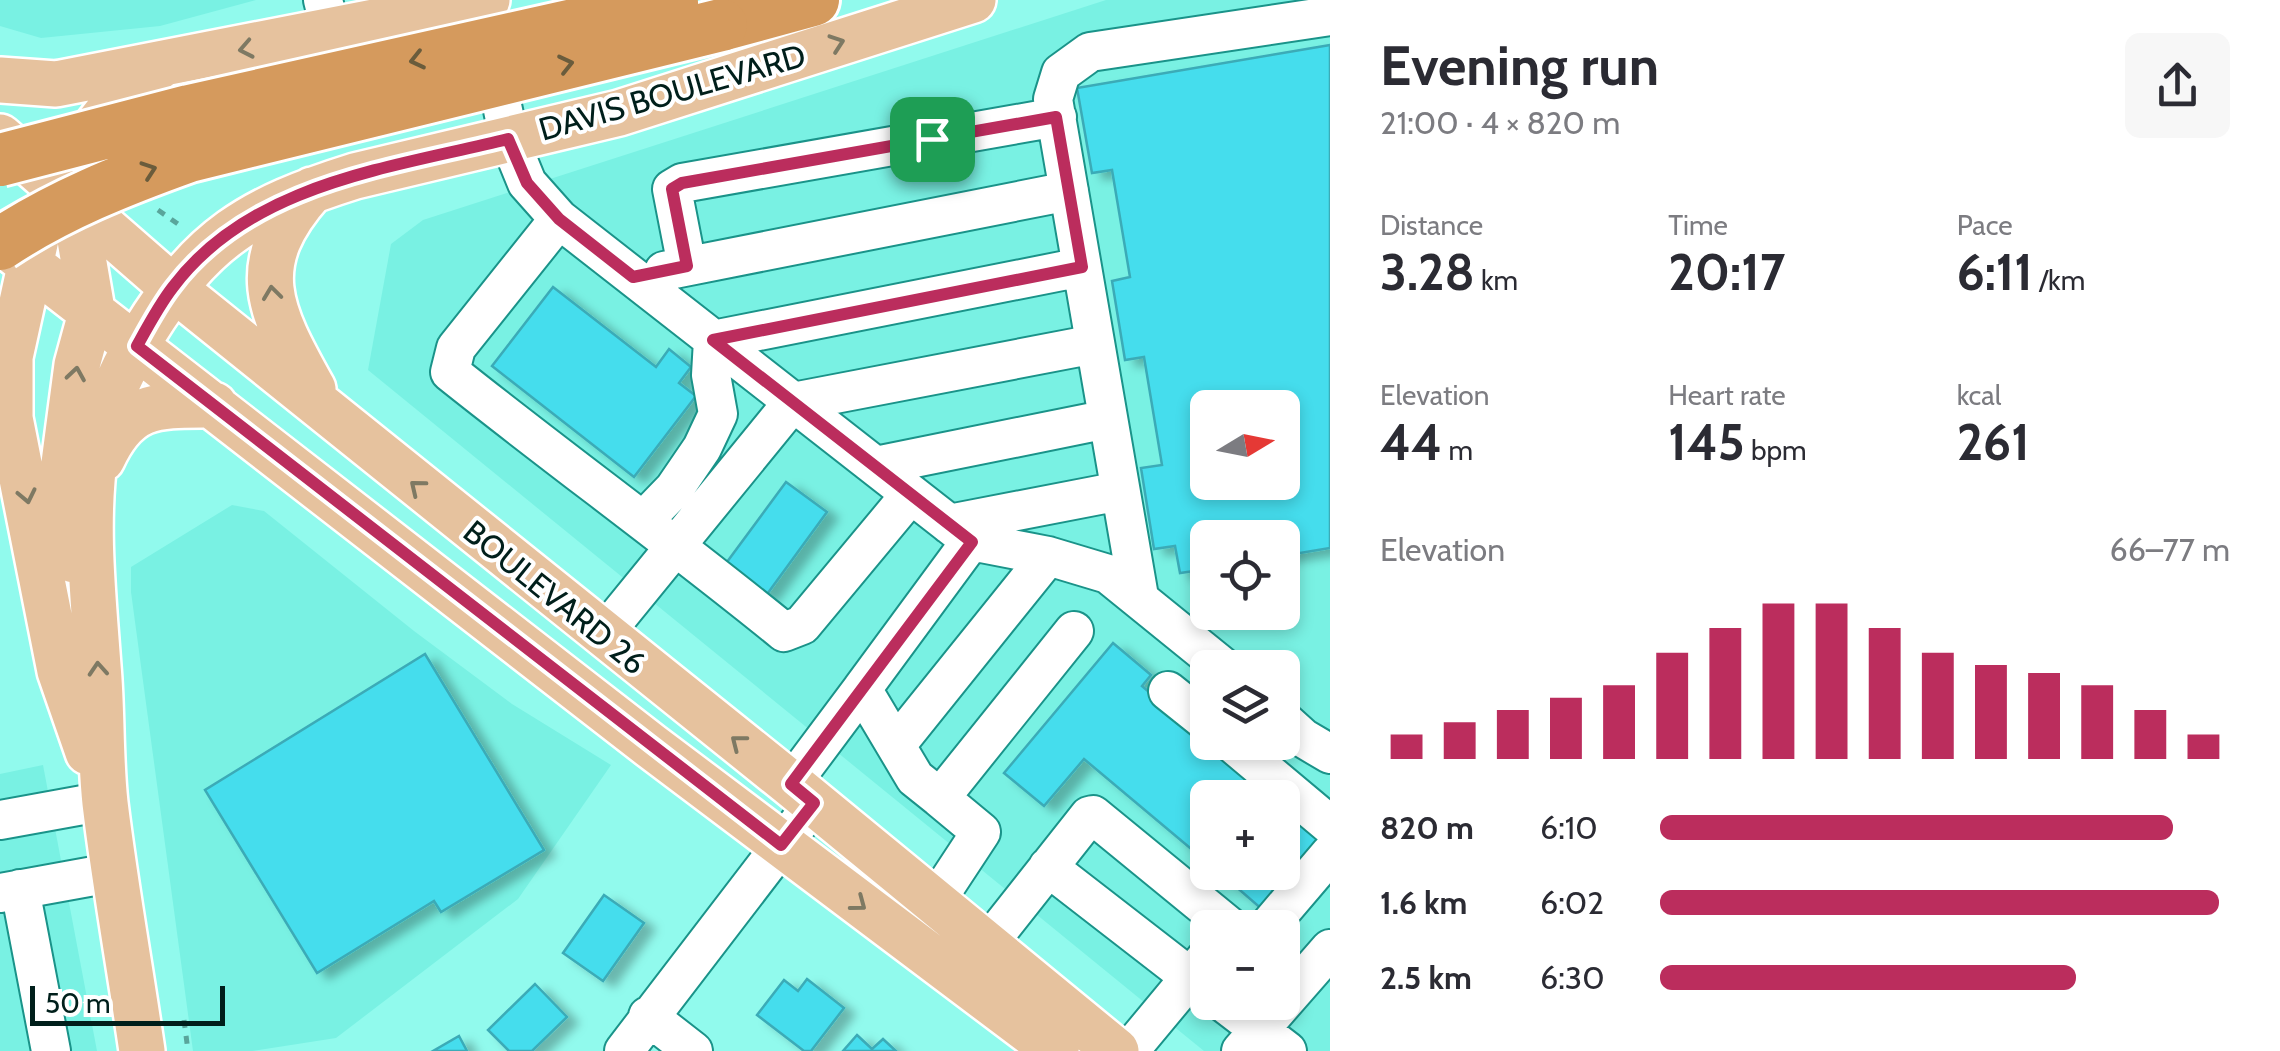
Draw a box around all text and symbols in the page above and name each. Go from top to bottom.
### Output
text: Evening run [1380,32,1659,99]
button: share [2125,33,2230,138]
one-way arrow [828,34,845,54]
street label: DAVIS BOULEVARD [534,35,810,149]
one-way arrow [238,38,255,59]
one-way arrow [409,48,426,69]
one-way arrow [557,55,574,76]
pin [890,97,975,182]
text: 21:00 · 4 × 820 m [1380,103,1620,142]
icon: arrive [905,112,960,167]
one-way arrow [140,161,157,182]
text: Distance [1380,208,1483,242]
text: Time [1668,208,1728,242]
text: Pace [1957,208,2013,242]
text: 3.28 [1380,242,1475,303]
text: 20:17 [1668,242,1785,303]
text: 6:11 [1957,242,2033,303]
text: km [1475,263,1518,297]
text: /km [2033,263,2085,297]
one-way arrow [263,285,284,301]
one-way arrow [65,366,86,382]
text: Elevation [1380,378,1489,412]
text: Heart rate [1668,378,1786,412]
text: kcal [1957,378,2001,412]
north arrow [1190,390,1300,500]
map controls [1190,390,1300,1020]
text: 44 [1380,412,1442,473]
text: 145 [1668,412,1745,473]
text: 261 [1957,412,2030,473]
text: m [1442,433,1473,467]
text: bpm [1745,433,1807,467]
one-way arrow [411,481,429,499]
one-way arrow [15,488,36,505]
street label: BOULEVARD 26 [456,512,654,682]
button: locate [1190,520,1300,630]
text: Elevation [1380,530,1505,569]
text: 66–77 m [2109,530,2230,569]
button: layers [1190,650,1300,760]
one-way arrow [87,660,109,676]
one-way arrow [731,736,749,754]
button: + [1190,780,1300,890]
text: 820 m [1380,808,1474,847]
text: 6:10 [1540,808,1598,847]
text: 1.6 km [1380,883,1467,922]
text: 6:02 [1540,883,1604,922]
one-way arrow [848,892,866,909]
button: − [1190,910,1300,1020]
text: 2.5 km [1380,958,1472,997]
text: 6:30 [1540,958,1604,997]
scale bar [30,981,225,1026]
text: 50 m [45,986,111,1020]

